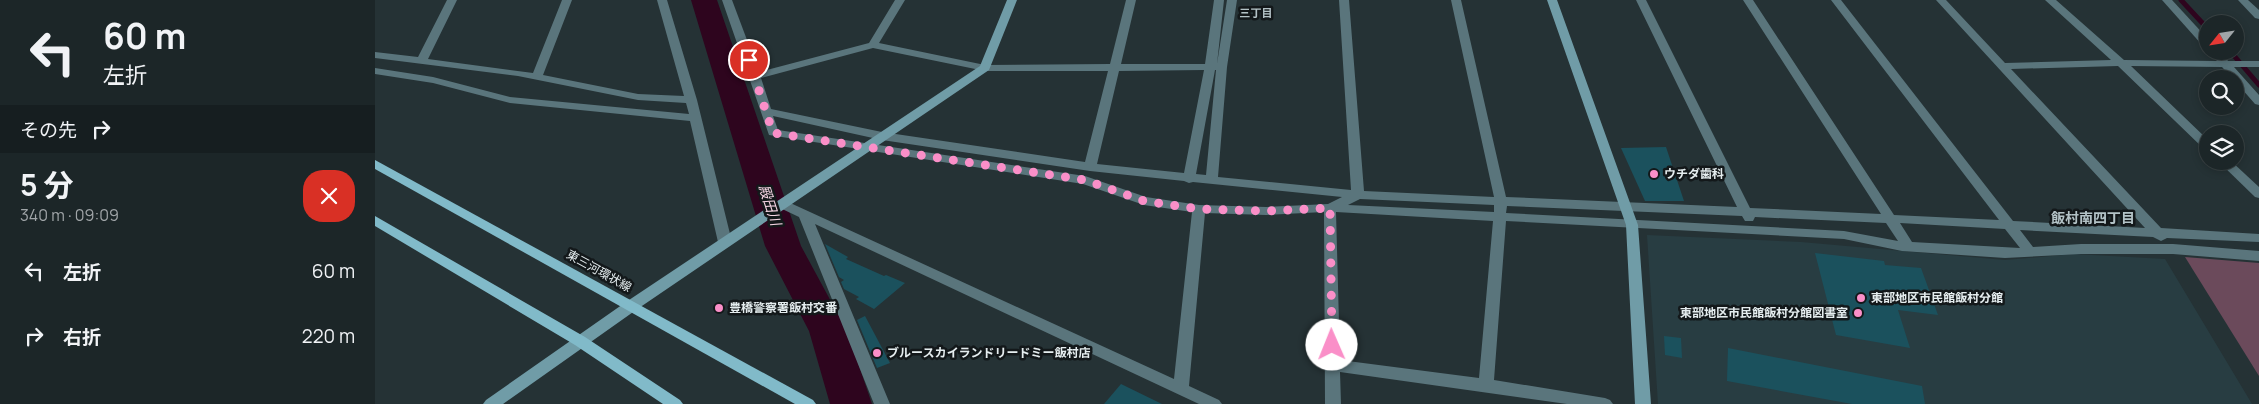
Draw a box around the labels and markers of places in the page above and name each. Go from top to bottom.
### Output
pin [728,39,770,81]
place label: ウチダ歯科 [1664,165,1724,182]
marker: ウチダ歯科 [1648,168,1660,180]
place label: 東部地区市民館飯村分館 [1871,289,2003,306]
marker: 東部地区市民館飯村分館 [1855,292,1867,304]
place label: 豊橋警察署飯村交番 [729,299,838,316]
marker: 豊橋警察署飯村交番 [713,302,725,314]
place label: 東部地区市民館飯村分館図書室 [1680,304,1848,321]
marker: 東部地区市民館飯村分館図書室 [1852,307,1864,319]
place label: ブルースカイランドリードミー飯村店 [887,344,1090,361]
marker: ブルースカイランドリードミー飯村店 [871,347,883,359]

